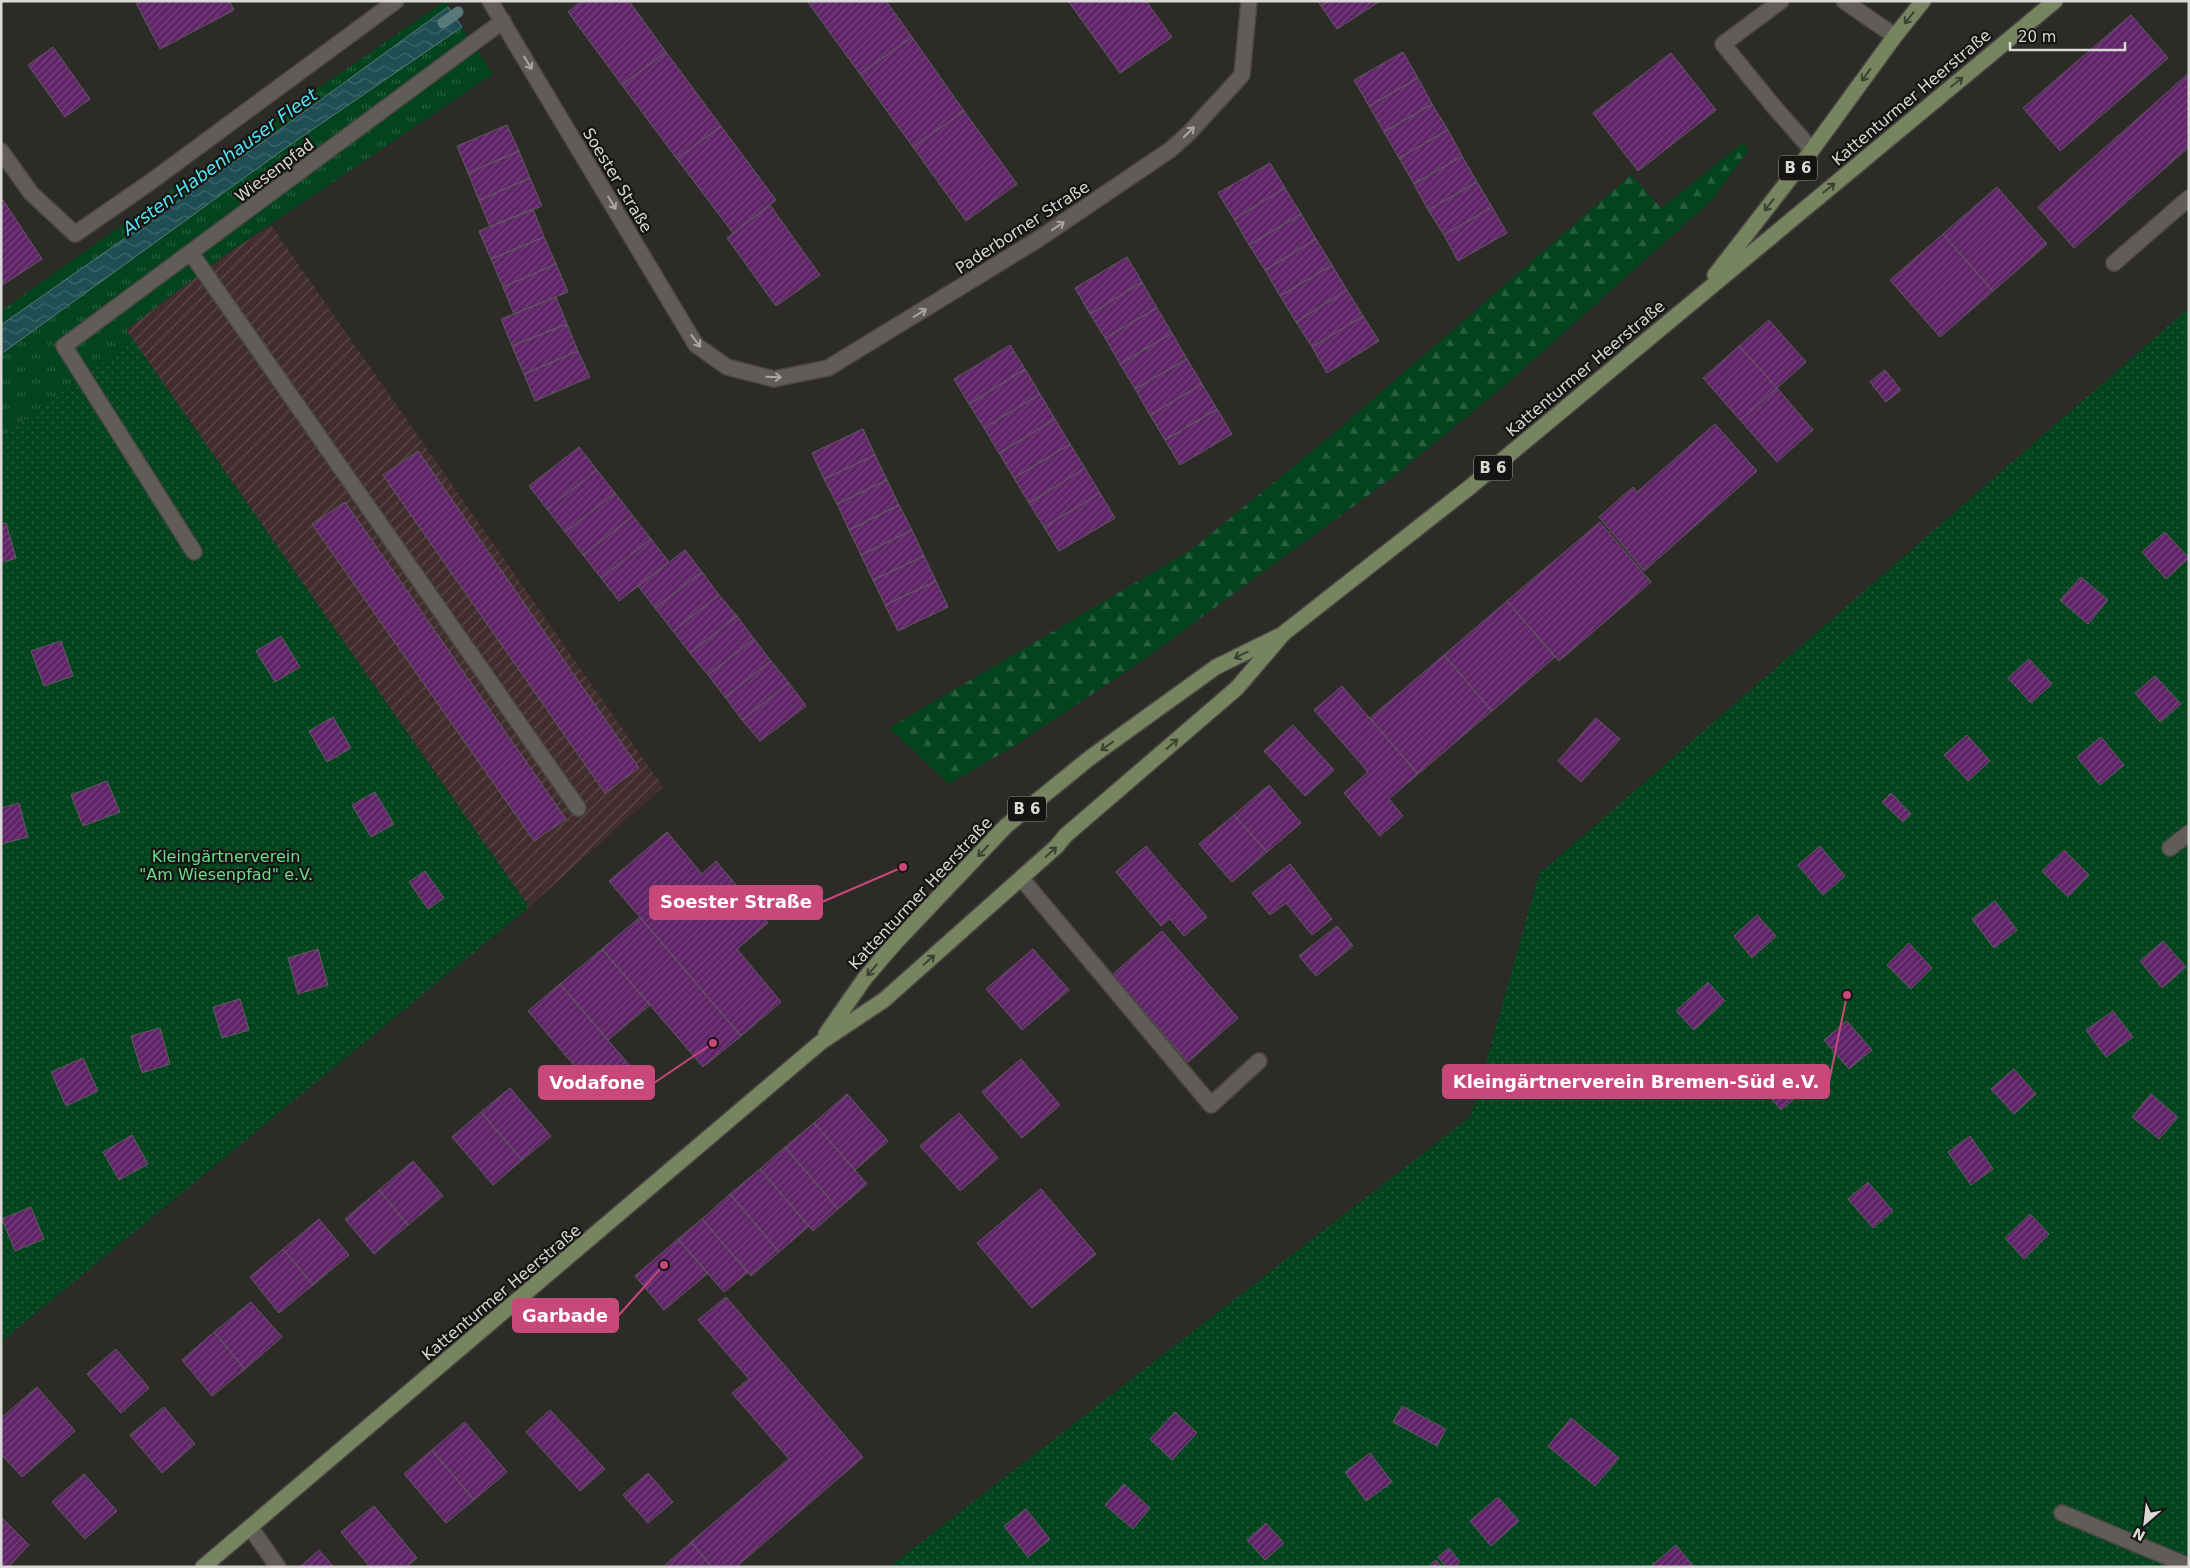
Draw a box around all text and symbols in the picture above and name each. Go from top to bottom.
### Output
one-way arrow [1903,12,1914,25]
scale bar [2010,20,2125,52]
street label: Kattenturmer Heerstraße [1828,25,1995,169]
text: 20 m [2018,28,2056,46]
one-way arrow [524,56,534,70]
one-way arrow [1861,68,1871,82]
one-way arrow [1950,76,1963,87]
water label: Arsten-Habenhauser Fleet [117,83,322,240]
street label: Soester Straße [579,125,656,236]
one-way arrow [1183,126,1196,138]
street label: Wiesenpfad [231,135,317,206]
road number: B 6 [1779,156,1817,180]
street label: Paderborner Straße [952,177,1093,278]
one-way arrow [1822,183,1835,194]
one-way arrow [607,195,617,209]
one-way arrow [1764,198,1774,212]
one-way arrow [1050,221,1064,231]
street label: Kattenturmer Heerstraße [1502,296,1669,440]
one-way arrow [912,307,926,317]
one-way arrow [690,335,701,348]
one-way arrow [765,372,781,382]
road number: B 6 [1474,456,1512,480]
one-way arrow [1233,650,1248,660]
one-way arrow [1165,739,1178,750]
one-way arrow [1100,741,1114,751]
road number: B 6 [1008,796,1046,822]
street label: Kattenturmer Heerstraße [845,813,996,974]
one-way arrow [977,844,989,857]
one-way arrow [1044,846,1057,858]
park label: Kleingärtnerverein "Am Wiesenpfad" e.V. [139,847,313,884]
callout: Soester Straße [650,886,822,919]
text: Soester Straße [660,891,812,912]
one-way arrow [922,954,935,965]
one-way arrow [866,963,878,976]
callout: Kleingärtnerverein Bremen-Süd e.V. [1443,1065,1829,1098]
callout: Vodafone [539,1066,654,1099]
text: Kleingärtnerverein Bremen-Süd e.V. [1453,1071,1819,1092]
text: Vodafone [549,1072,645,1093]
street label: Kattenturmer Heerstraße [418,1220,585,1364]
callout: Garbade [513,1299,618,1332]
text: Garbade [522,1305,608,1326]
north arrow [2120,1498,2170,1548]
text: N [2130,1525,2148,1544]

